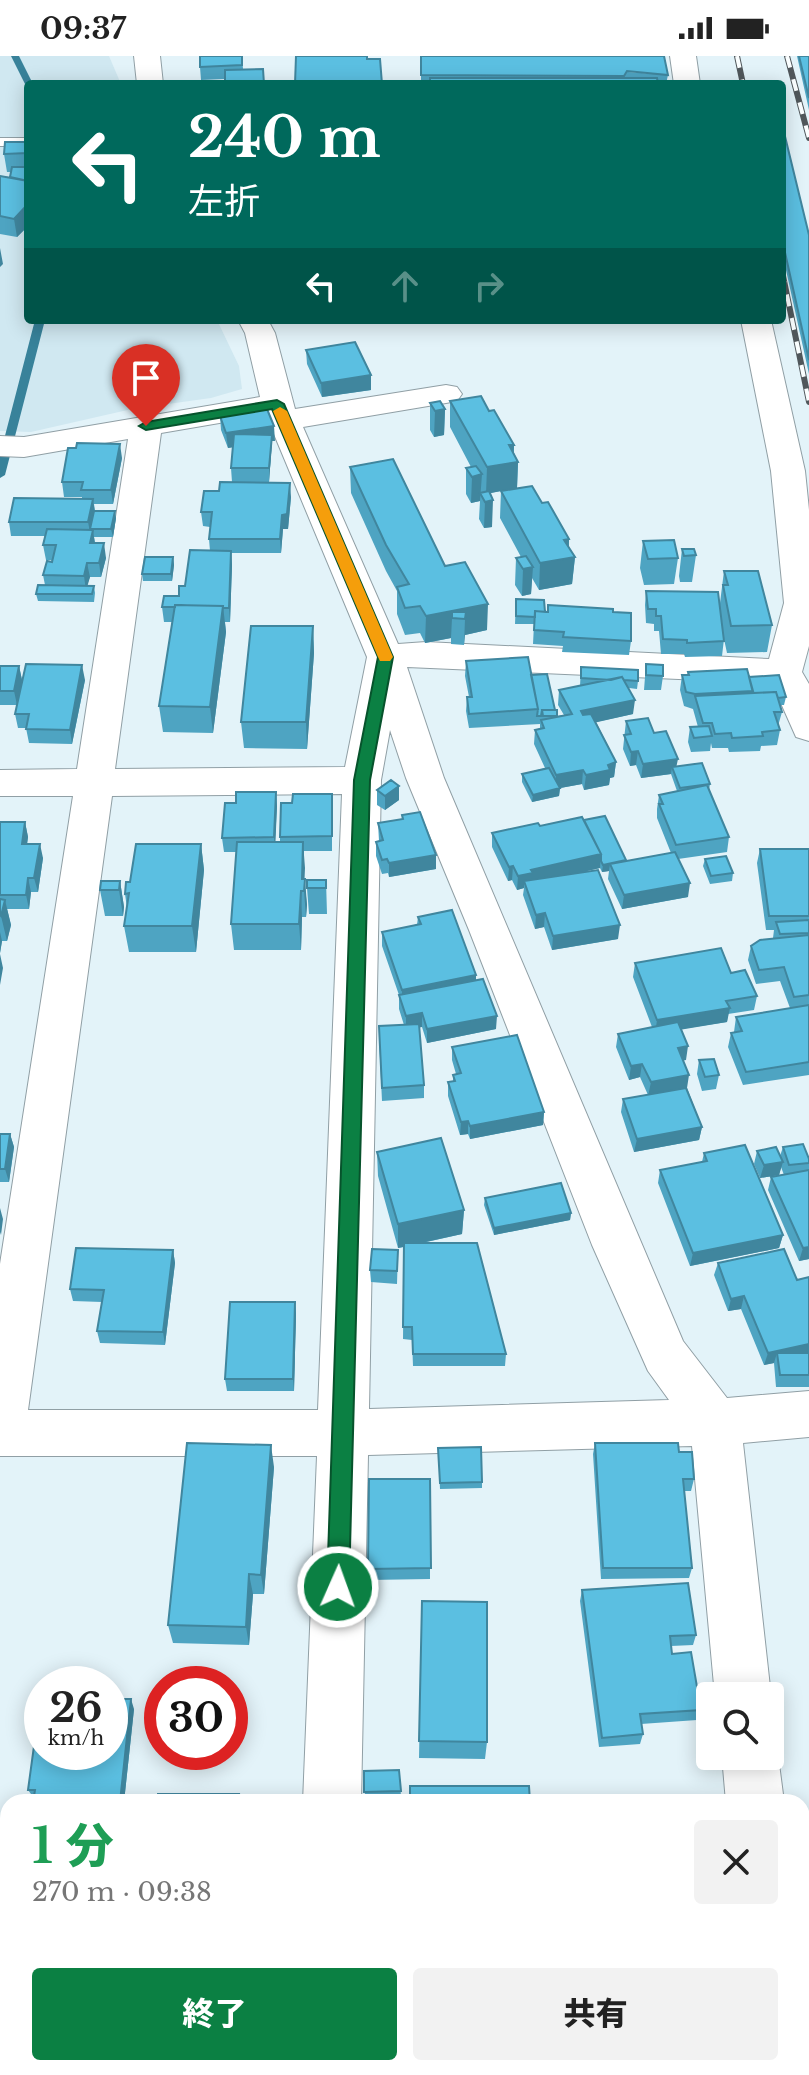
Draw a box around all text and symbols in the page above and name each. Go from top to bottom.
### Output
text: 09:37 [40,10,126,47]
text: 240 m [188,103,381,172]
icon: left [56,112,160,216]
text: 左折 [188,179,260,224]
icon: left [299,264,343,308]
icon: ahead [383,264,427,308]
icon: right [467,264,511,308]
pin [112,344,180,426]
icon: arrive [124,356,168,400]
position arrow [296,1545,380,1629]
speed limit sign: 30 [144,1666,248,1770]
map controls [696,1682,784,1770]
button: search [696,1682,784,1770]
text: 26 [50,1683,103,1733]
text: km/h [48,1726,104,1750]
text: 1 分 [32,1816,114,1876]
button: close [694,1820,778,1904]
text: 270 m · 09:38 [32,1876,212,1908]
button: 終了 [32,1968,397,2060]
button: 共有 [413,1968,778,2060]

